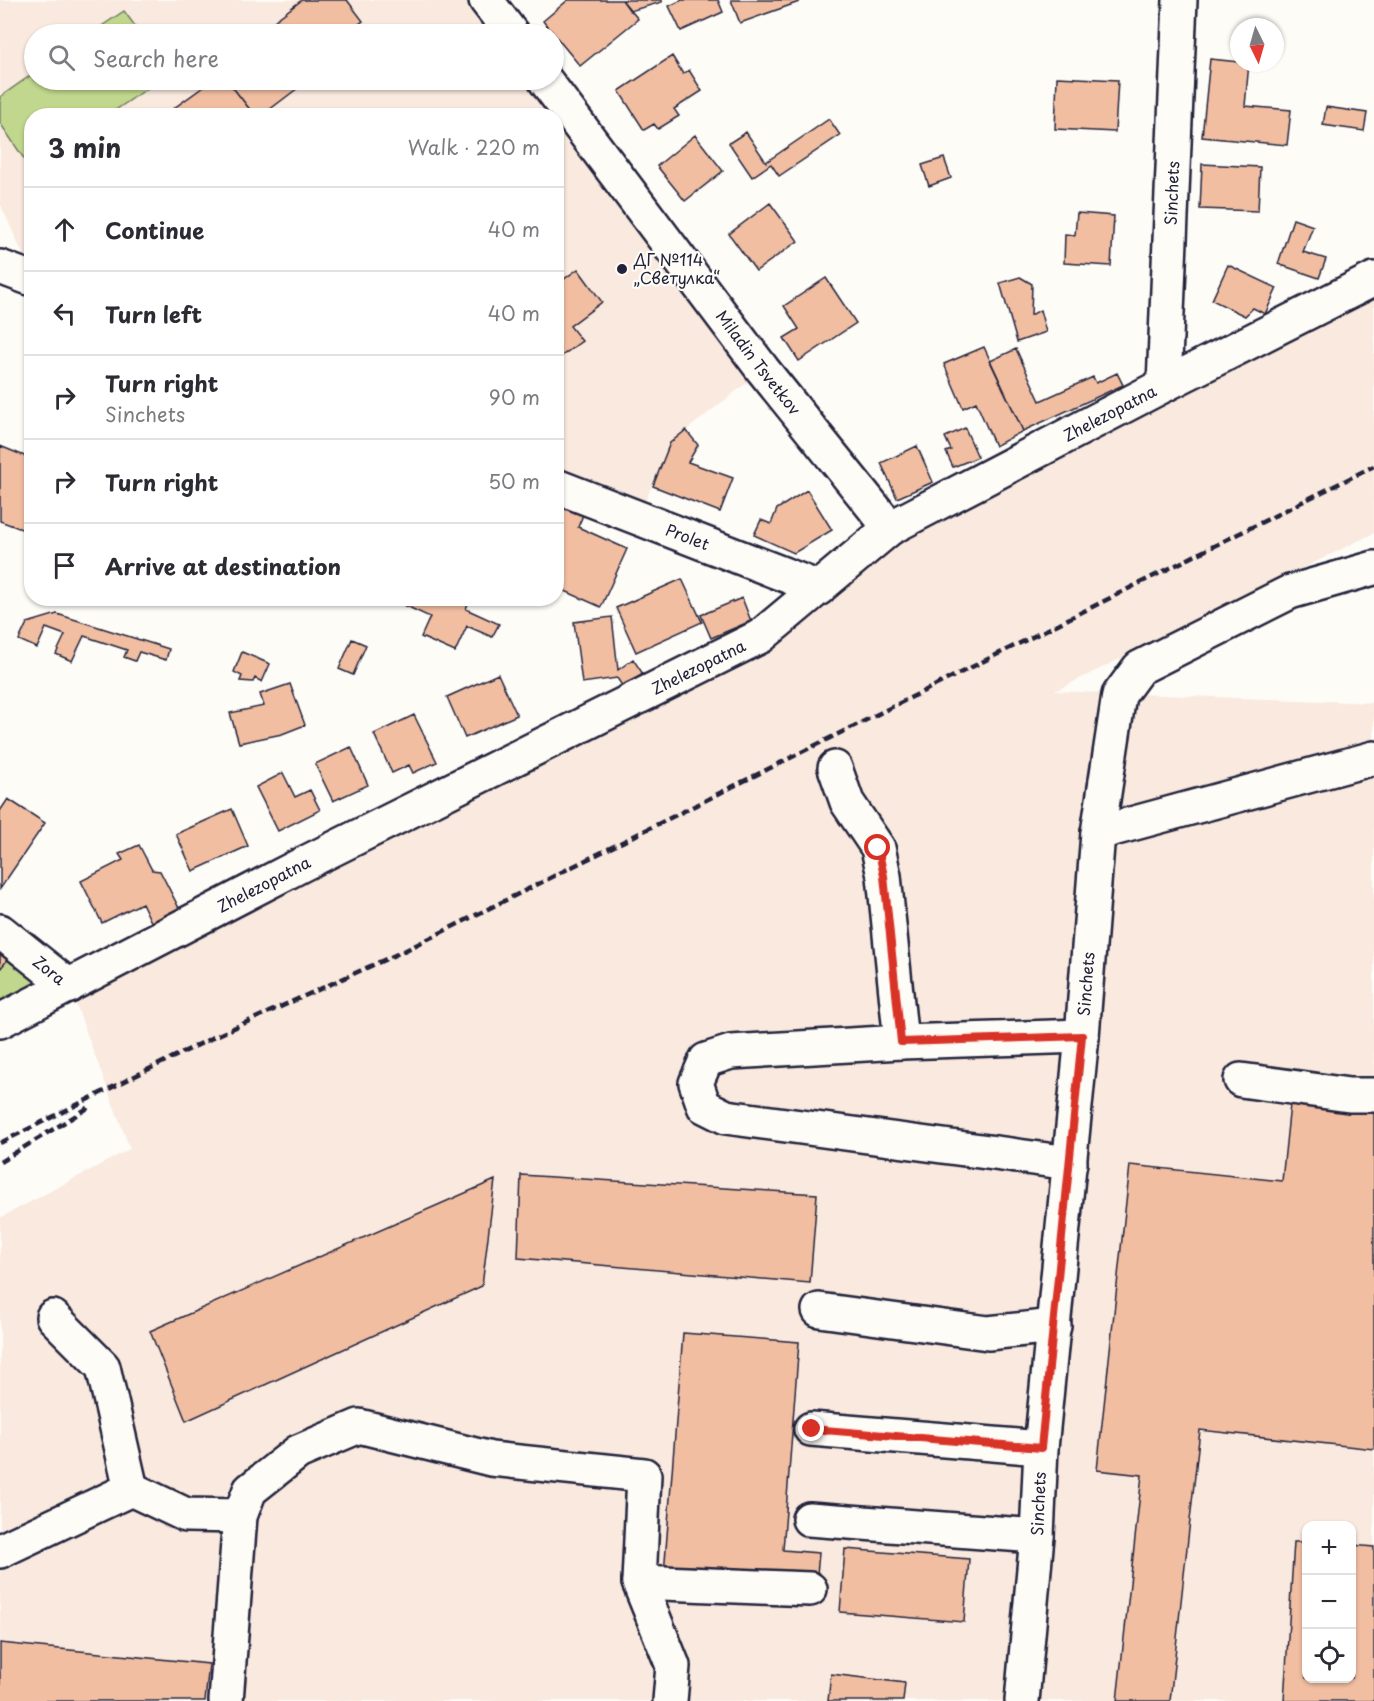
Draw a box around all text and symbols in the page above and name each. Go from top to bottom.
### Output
north arrow [1230,18,1284,72]
search box [24,24,564,90]
icon: search [45,41,78,74]
text: Search here [93,41,219,74]
text: 3 min [48,128,121,167]
text: Walk · 220 m [408,132,540,162]
street label: Sinchets [1158,161,1184,226]
icon: ahead [48,213,81,246]
text: Continue [105,213,204,246]
text: 40 m [488,214,540,244]
place label: ДГ №114 „Светулка“ [633,247,720,289]
marker: ДГ №114 „Светулка“ [615,262,629,276]
icon: left [48,297,81,330]
text: Turn left [105,297,202,330]
text: 40 m [488,298,540,328]
street label: Miladin Tsvetkov [711,305,807,419]
text: Turn right [105,366,218,399]
street label: Zhelezopatna [1058,378,1160,447]
icon: right [48,381,81,414]
text: 90 m [489,382,540,412]
text: Sinchets [105,399,185,429]
icon: right [48,465,81,498]
text: Turn right [105,465,218,498]
text: 50 m [488,466,540,496]
street label: Prolet [663,517,714,556]
icon: arrive [48,549,81,582]
text: Arrive at destination [105,549,341,582]
street label: Zhelezopatna [647,633,749,700]
route start [864,834,890,860]
street label: Zhelezopatna [212,849,314,918]
street label: Zora [28,949,72,990]
street label: Sinchets [1071,951,1100,1017]
route end [798,1415,824,1441]
street label: Sinchets [1024,1471,1051,1536]
map controls [1302,1521,1356,1683]
button: + [1302,1521,1356,1575]
button: − [1302,1575,1356,1629]
button: locate [1302,1629,1356,1683]

